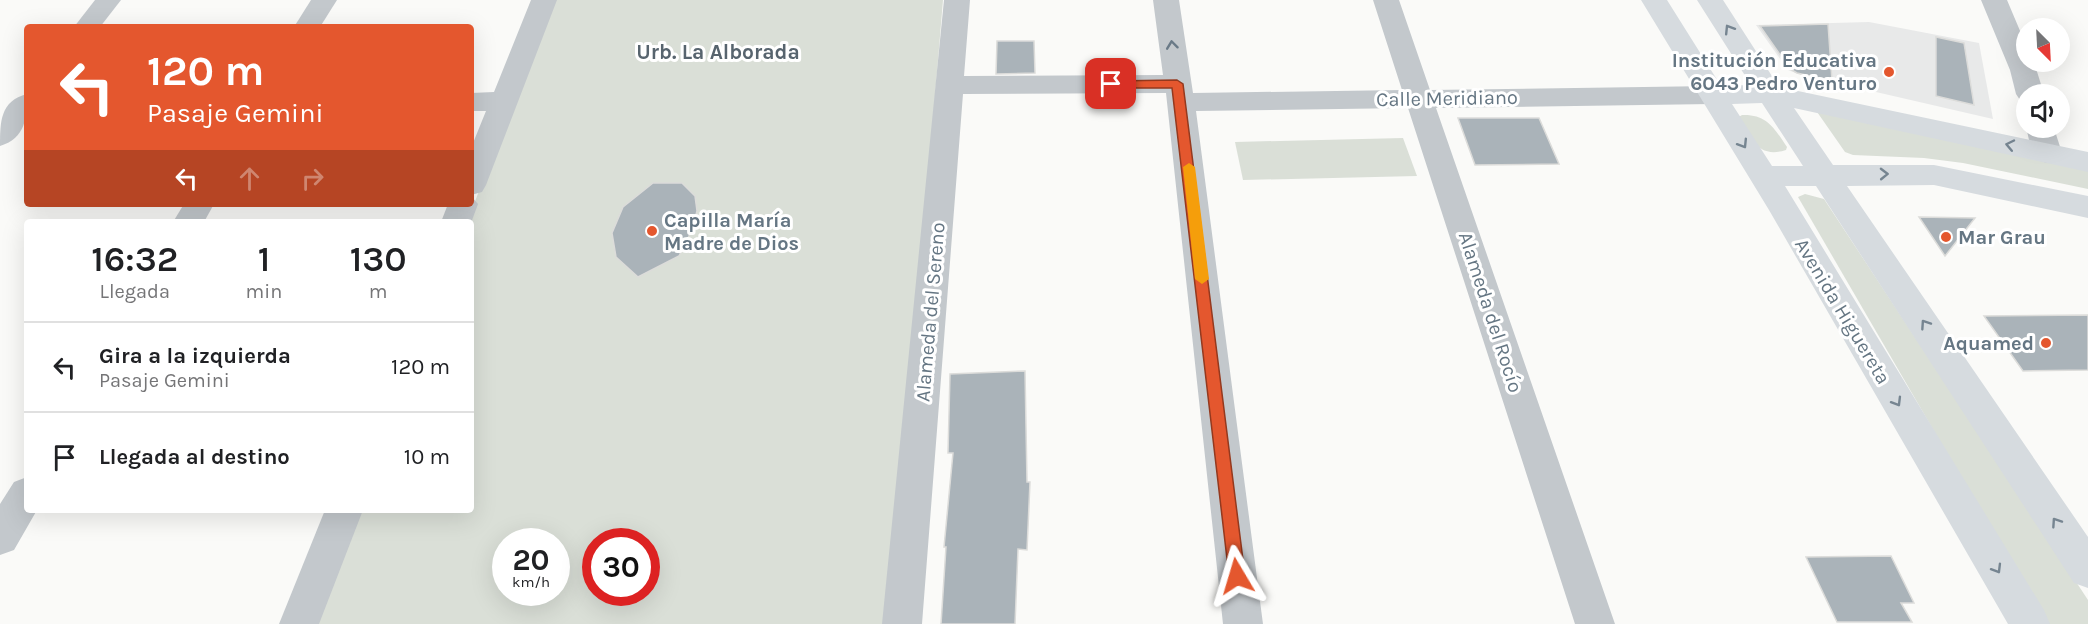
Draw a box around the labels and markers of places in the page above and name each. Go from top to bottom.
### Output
place label: Institución Educativa 6043 Pedro Venturo [1672,49,1877,95]
pin [1085,58,1136,109]
marker: Institución Educativa 6043 Pedro Venturo [1882,65,1896,79]
place label: Capilla María Madre de Dios [664,209,799,255]
marker: Capilla María Madre de Dios [645,224,659,238]
place label: Mar Grau [1958,226,2046,249]
marker: Mar Grau [1939,230,1953,244]
place label: Aquamed [1943,332,2034,355]
marker: Aquamed [2039,336,2053,350]

